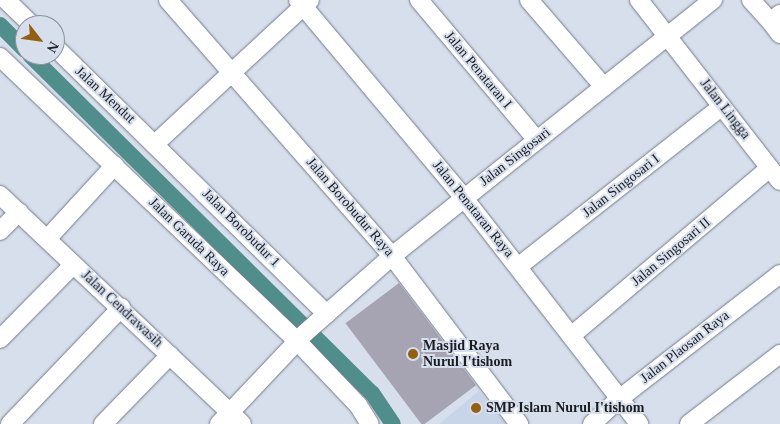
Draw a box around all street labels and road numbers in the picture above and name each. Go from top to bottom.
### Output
street label: Jalan Penataran I [441,28,515,112]
street label: Jalan Mendut [72,63,138,127]
street label: Jalan Lingga [696,75,754,143]
street label: Jalan Singosari [476,124,554,190]
street label: Jalan Singosari I [579,151,663,221]
street label: Jalan Borobudur Raya [303,154,397,260]
street label: Jalan Penataran Raya [429,157,517,261]
street label: Jalan Borobudur 1 [198,185,284,271]
street label: Jalan Garuda Raya [145,194,233,280]
street label: Jalan Singosari II [628,214,714,290]
street label: Jalan Cendrawasih [78,267,166,351]
street label: Jalan Plaosan Raya [637,307,733,387]

